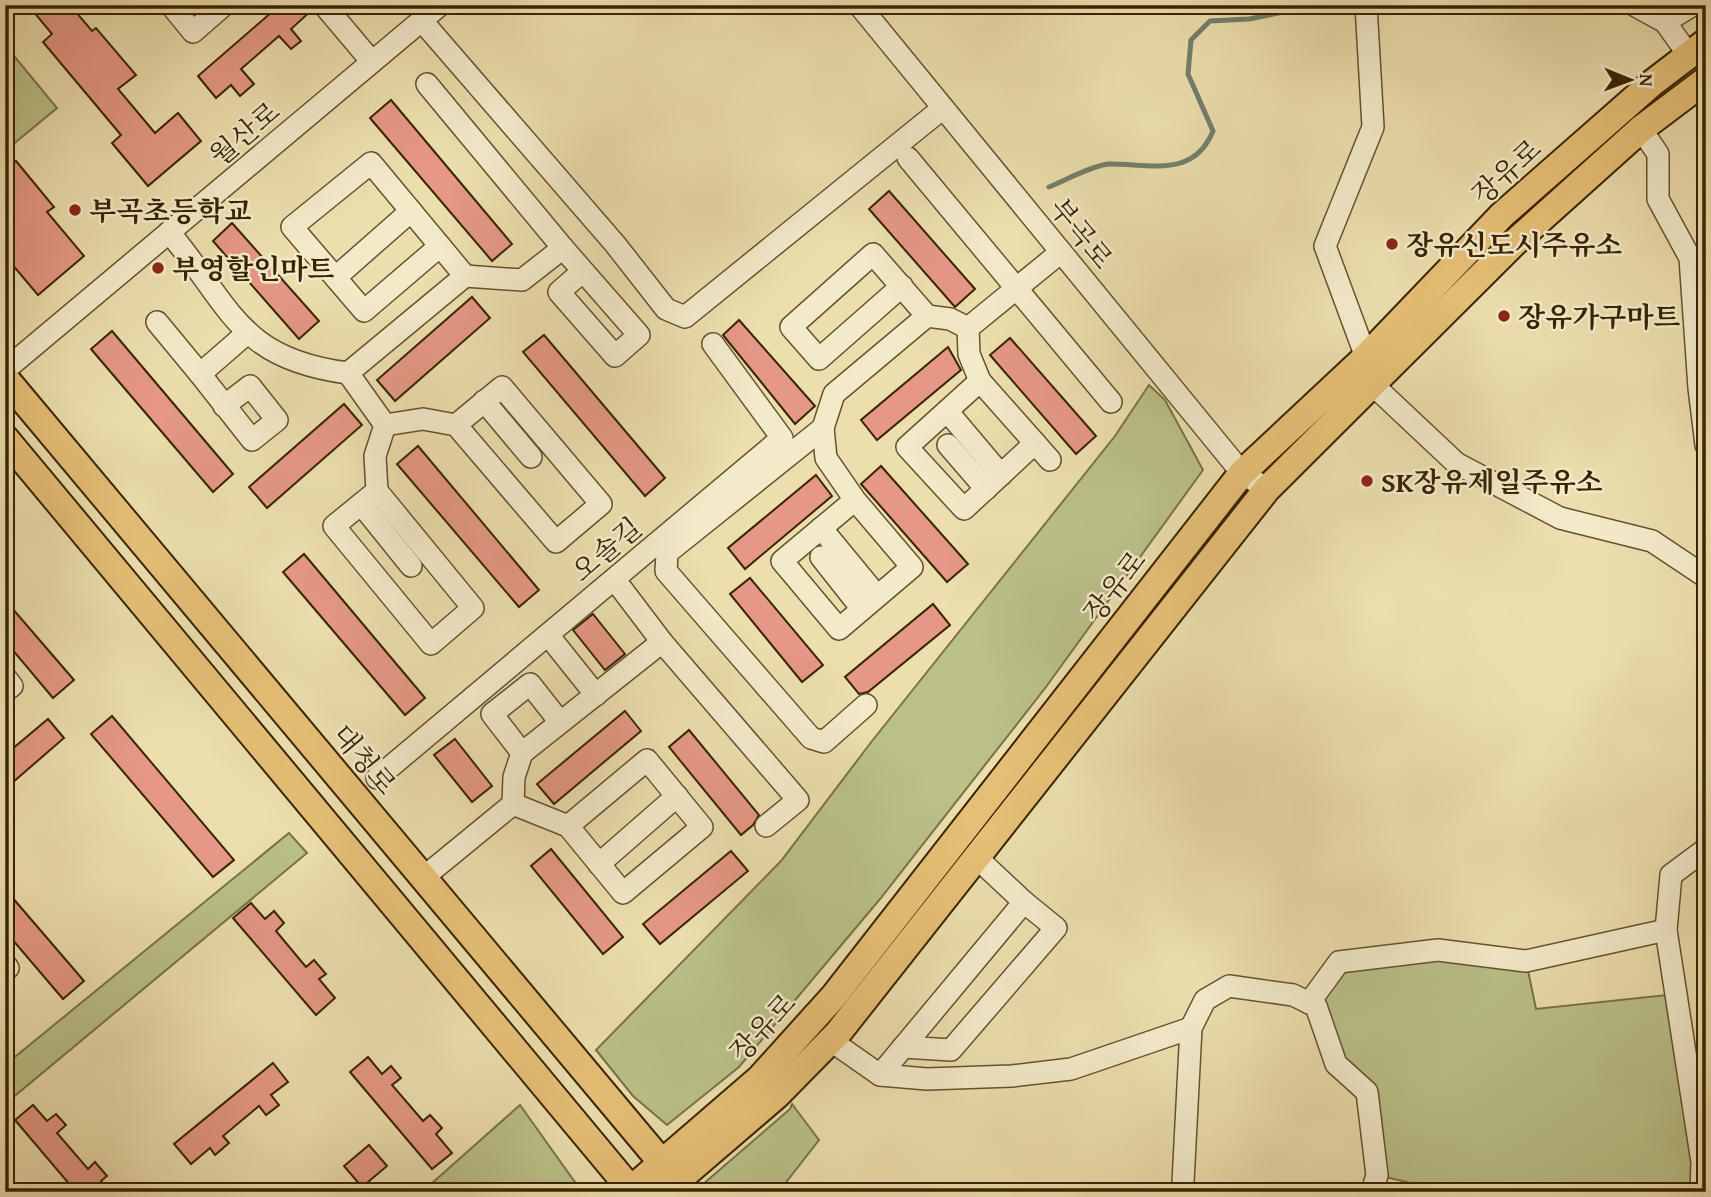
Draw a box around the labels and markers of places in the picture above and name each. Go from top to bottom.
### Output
place label: 부곡초등학교 [89,190,251,231]
marker: 부곡초등학교 [67,202,83,218]
place label: 장유신도시주유소 [1406,224,1622,265]
marker: 장유신도시주유소 [1384,236,1400,252]
place label: 부영할인마트 [172,248,334,289]
marker: 부영할인마트 [150,260,166,276]
place label: 장유가구마트 [1518,296,1680,337]
marker: 장유가구마트 [1496,308,1512,324]
place label: SK장유제일주유소 [1381,461,1603,502]
marker: SK장유제일주유소 [1359,473,1375,489]

